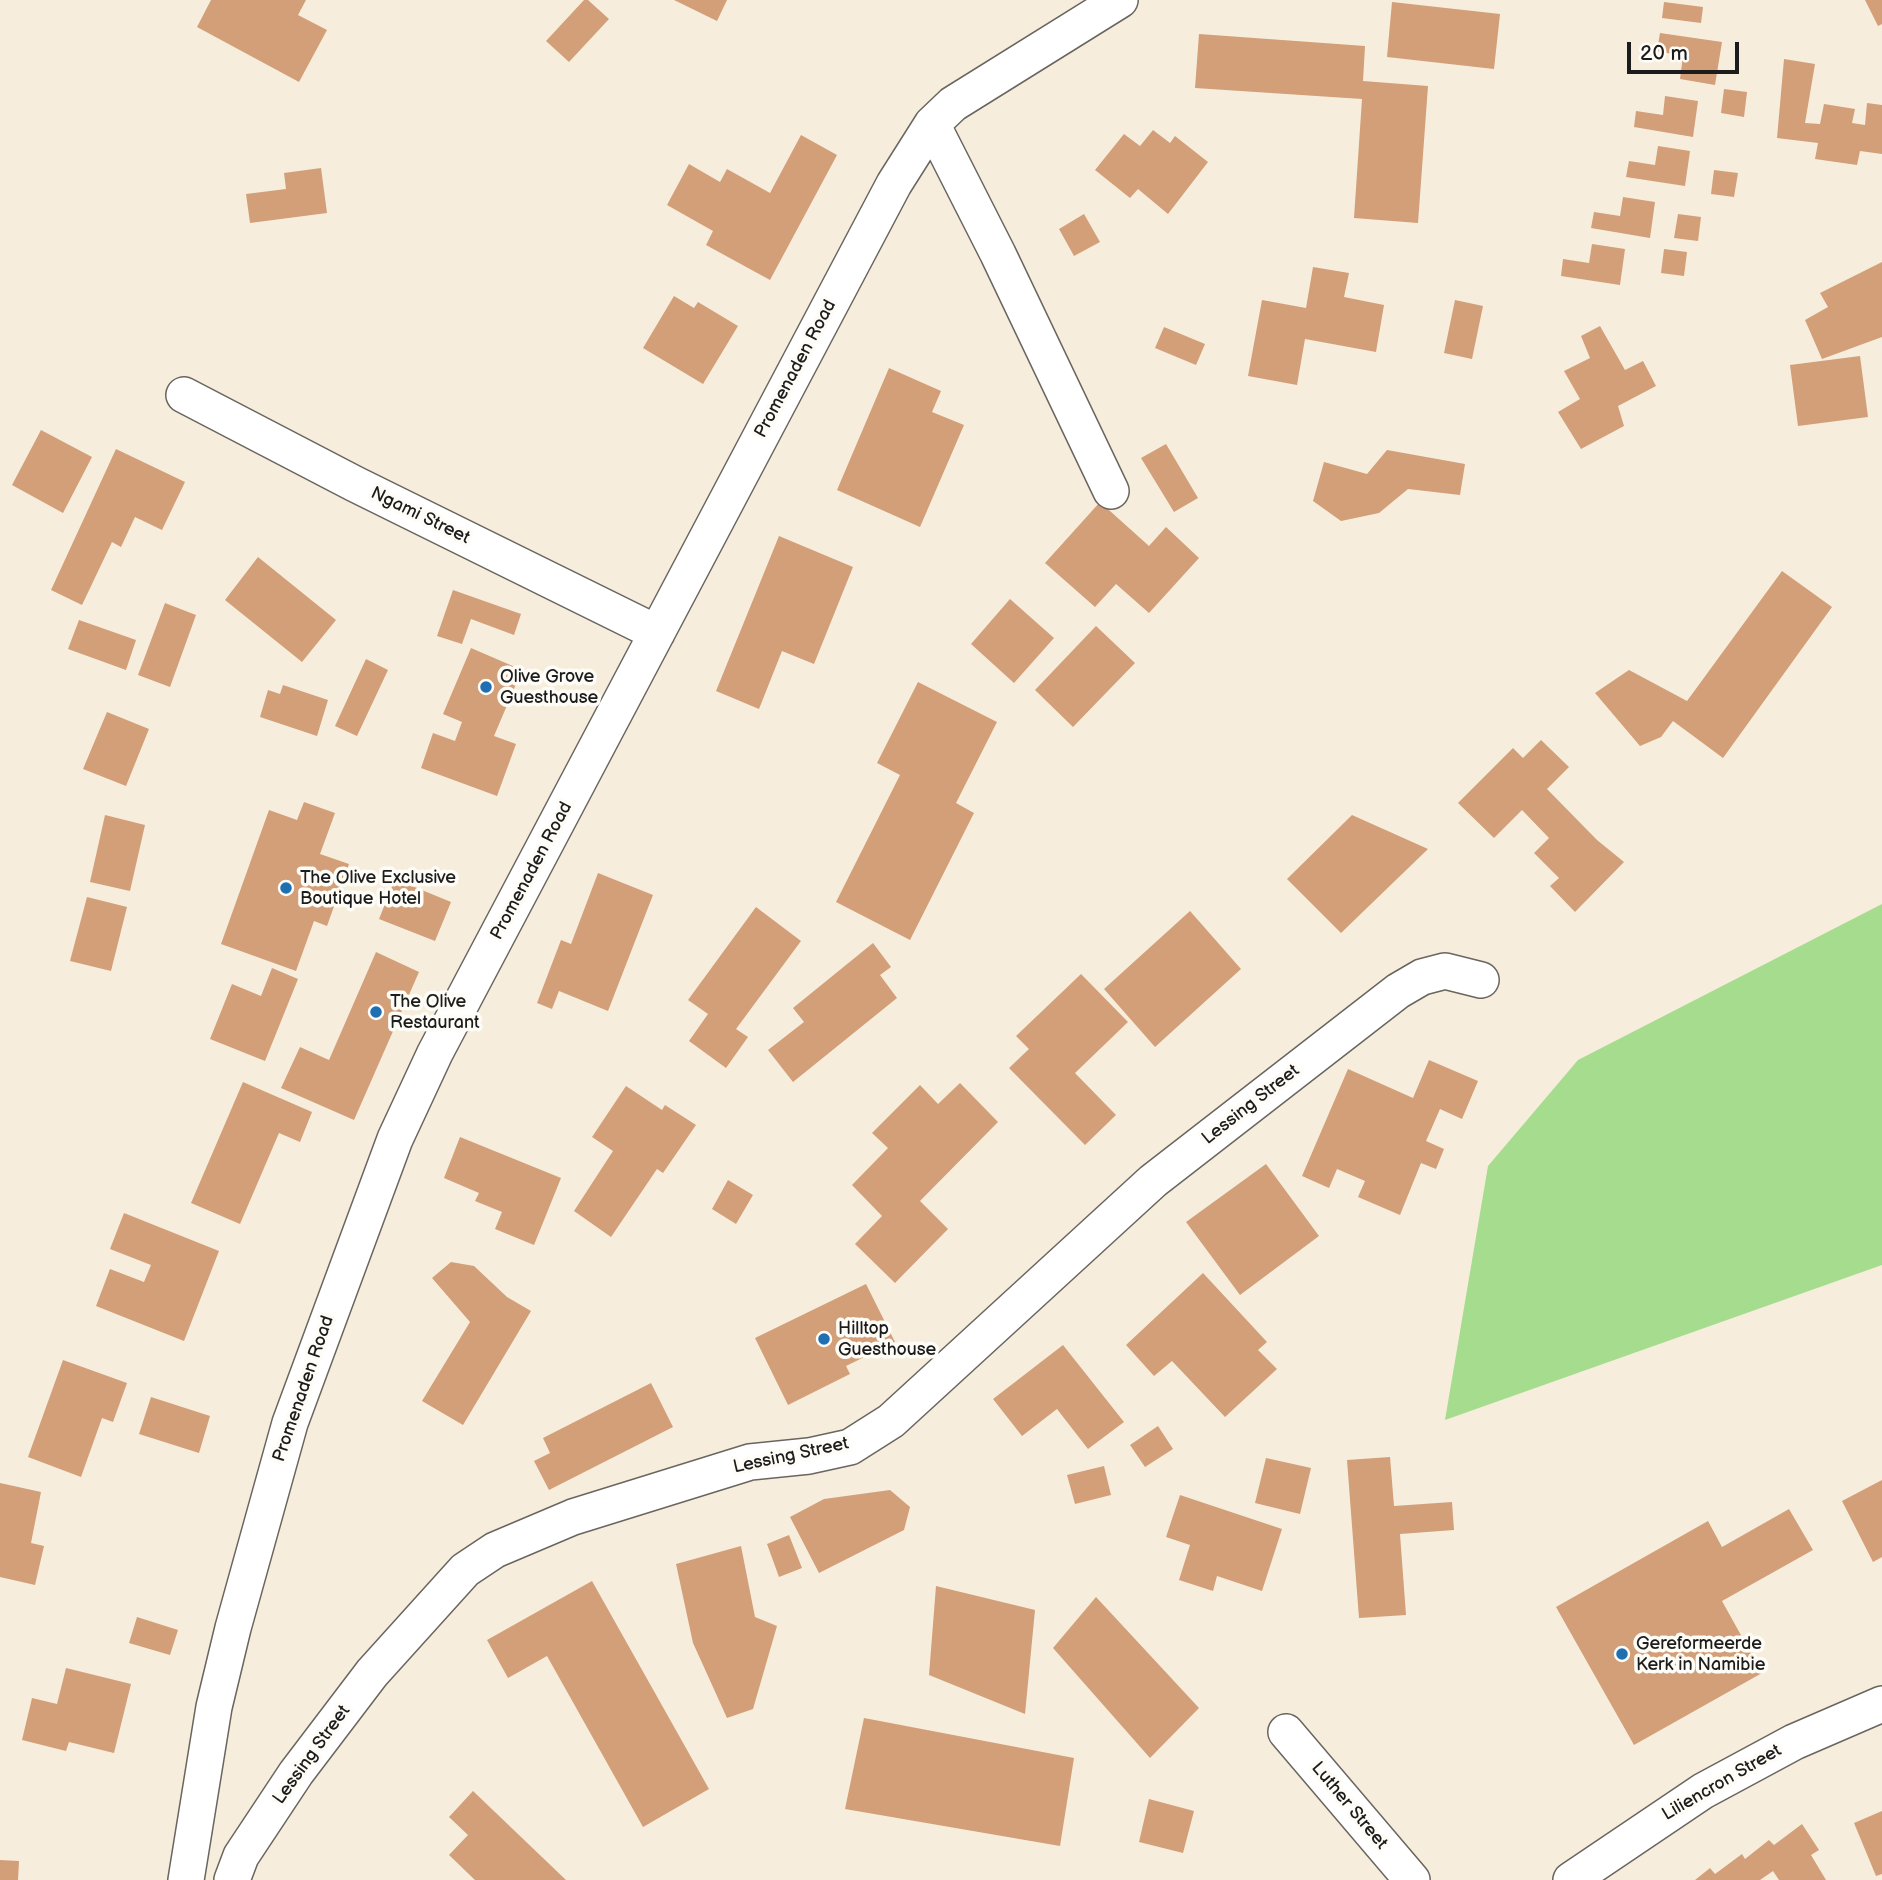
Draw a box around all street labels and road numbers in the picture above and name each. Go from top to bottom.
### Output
street label: Promenaden Road [751,296,841,442]
street label: Ngami Street [367,483,473,549]
street label: Promenaden Road [487,798,577,944]
street label: Lessing Street [1198,1060,1304,1150]
street label: Promenaden Road [269,1313,339,1465]
street label: Lessing Street [731,1433,851,1479]
street label: Lessing Street [269,1701,355,1809]
street label: Liliencron Street [1659,1740,1785,1826]
street label: Luther Street [1306,1758,1392,1854]

